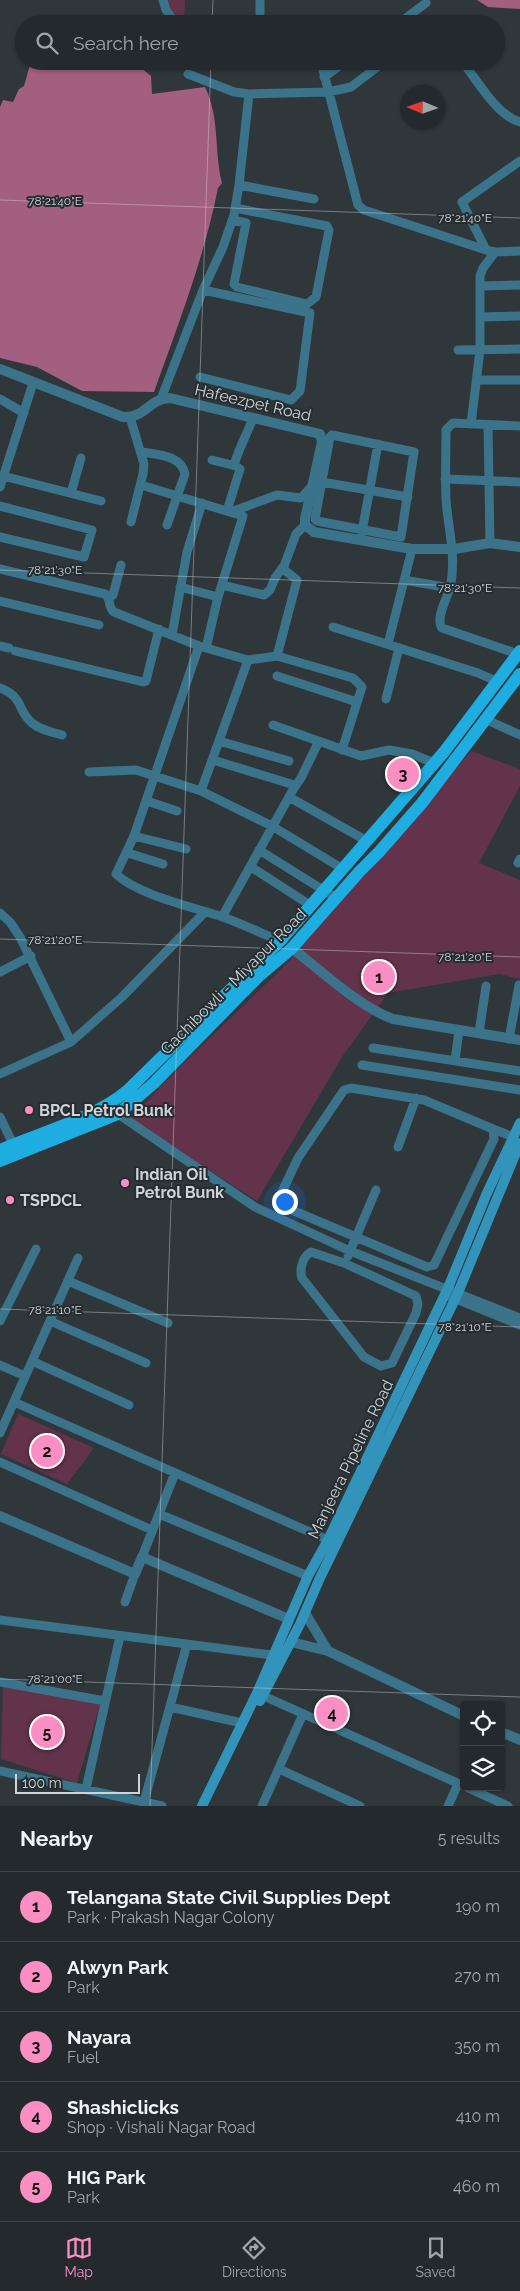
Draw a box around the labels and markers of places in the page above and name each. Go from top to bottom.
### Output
pin: 3 [387,755,419,793]
pin: 1 [363,958,395,996]
place label: BPCL Petrol Bunk [39,1101,173,1120]
marker: BPCL Petrol Bunk [23,1104,35,1116]
place label: Indian Oil Petrol Bunk [135,1165,224,1202]
marker: Indian Oil Petrol Bunk [119,1177,131,1189]
place label: TSPDCL [20,1191,82,1210]
marker: TSPDCL [4,1194,16,1206]
pin: 2 [31,1432,63,1470]
pin: 4 [316,1694,348,1732]
pin: 5 [31,1713,63,1751]

